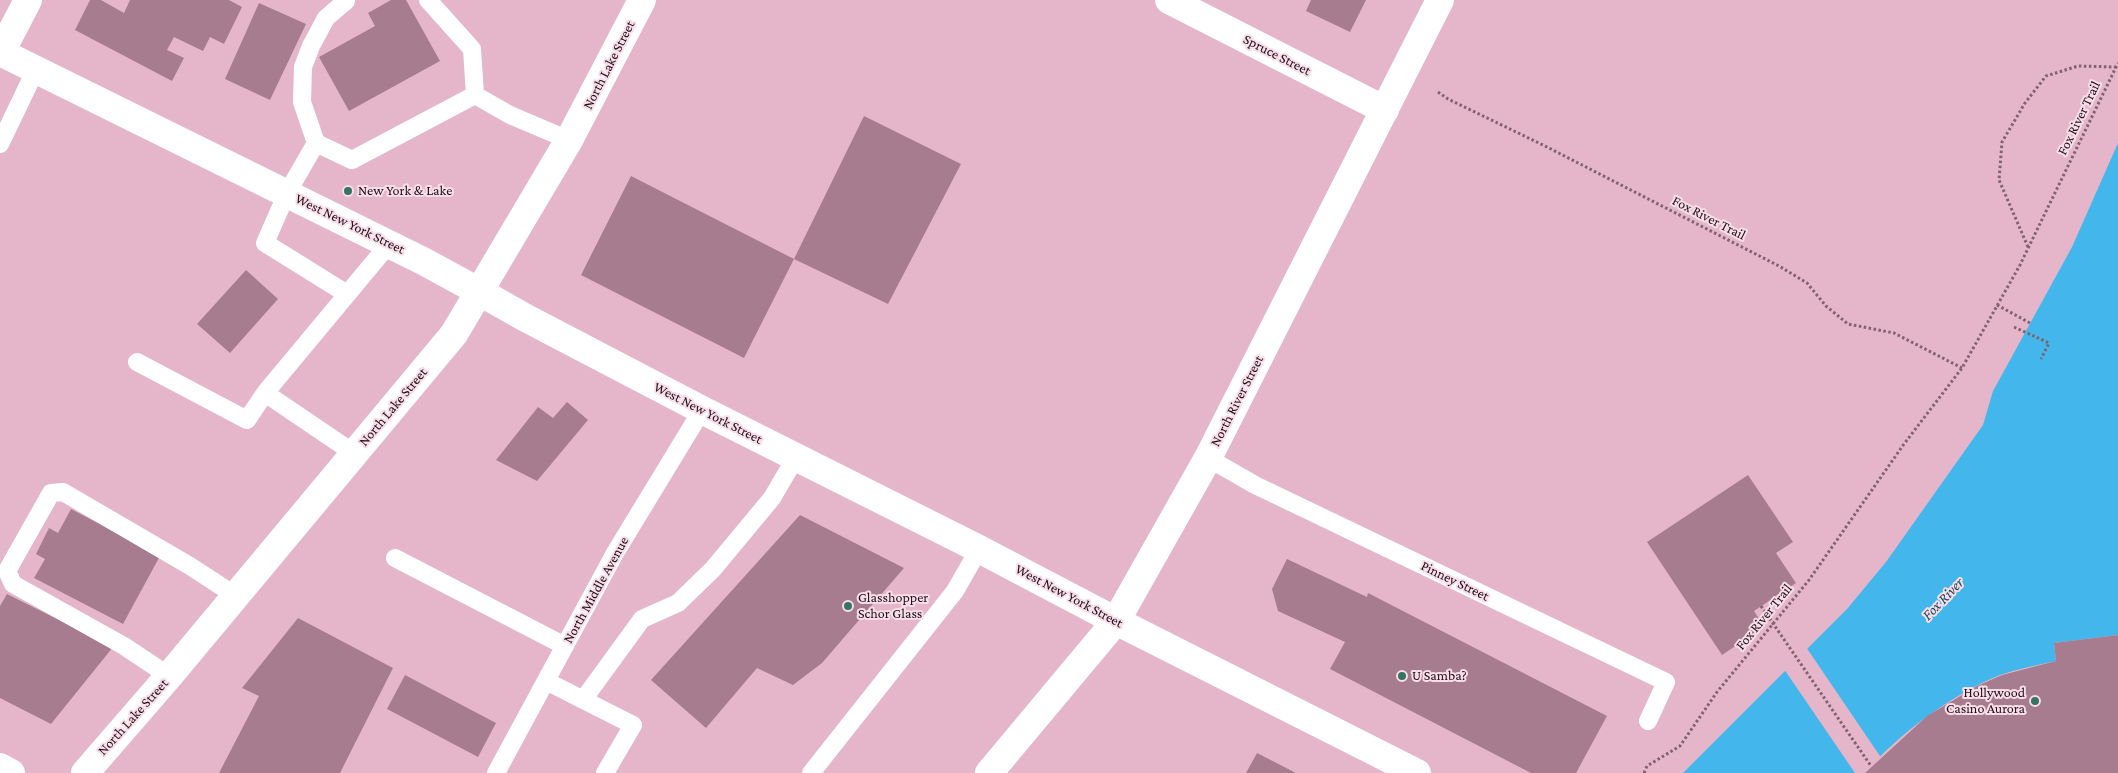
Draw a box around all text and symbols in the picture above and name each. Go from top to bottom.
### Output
street label: North Lake Street [579,18,639,112]
street label: Spruce Street [1240,31,1314,79]
street label: Fox River Trail [2054,78,2104,158]
place label: New York & Lake [358,183,452,199]
marker: New York & Lake [342,185,354,197]
street label: West New York Street [293,190,407,258]
street label: Fox River Trail [1669,192,1749,244]
street label: North River Street [1207,353,1267,449]
street label: North Lake Street [355,364,431,450]
street label: West New York Street [651,378,765,448]
street label: North Middle Avenue [560,534,632,646]
street label: Pinney Street [1418,557,1492,605]
street label: West New York Street [1012,560,1126,632]
water label: Fox River [1918,574,1968,624]
street label: Fox River Trail [1732,581,1796,653]
place label: Glasshopper Schor Glass [858,590,928,622]
marker: Glasshopper Schor Glass [842,600,854,612]
place label: U Samba? [1412,668,1467,684]
marker: U Samba? [1396,670,1408,682]
street label: North Lake Street [94,675,172,759]
place label: Hollywood Casino Aurora [1946,685,2025,718]
marker: Hollywood Casino Aurora [2029,695,2041,707]

